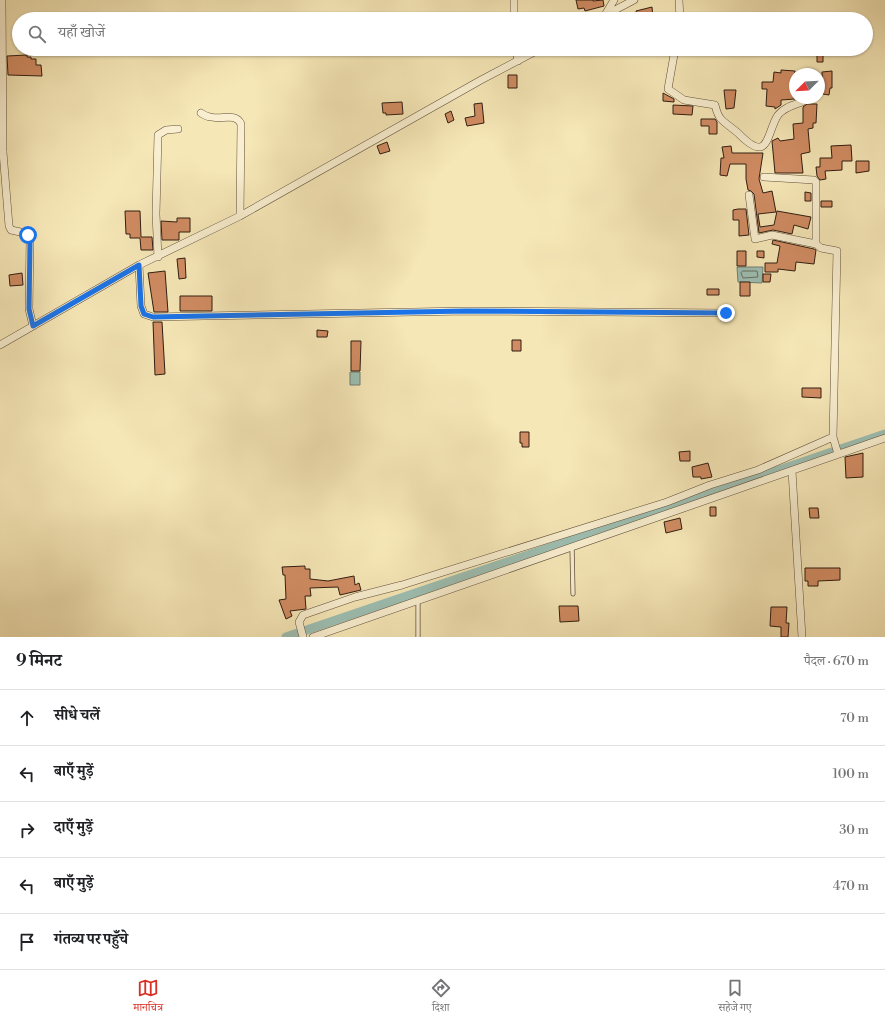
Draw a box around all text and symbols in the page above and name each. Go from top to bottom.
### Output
search box [12,12,873,56]
icon: search [26,23,48,45]
text: यहाँ खोजें [58,23,105,42]
north arrow [789,68,825,104]
route start [19,226,37,244]
route end [717,304,735,322]
text: 9 मिनट [16,650,62,672]
text: पैदल · 670 m [804,653,869,669]
text: सीधे चलें [54,706,100,725]
icon: ahead [16,707,38,729]
text: 70 m [840,710,869,726]
text: बाएँ मुड़ें [54,762,94,781]
icon: left [16,763,38,785]
text: 100 m [833,766,869,782]
text: दाएँ मुड़ें [54,818,93,837]
icon: right [16,819,38,841]
text: 30 m [839,822,869,838]
text: बाएँ मुड़ें [54,874,94,893]
icon: left [16,875,38,897]
text: 470 m [833,878,869,894]
text: गंतव्य पर पहुँचे [54,930,128,949]
icon: arrive [16,931,38,953]
tab: मानचित्र [133,977,163,1018]
tab: दिशा [430,977,452,1018]
tab: सहेजे गए [718,977,752,1018]

